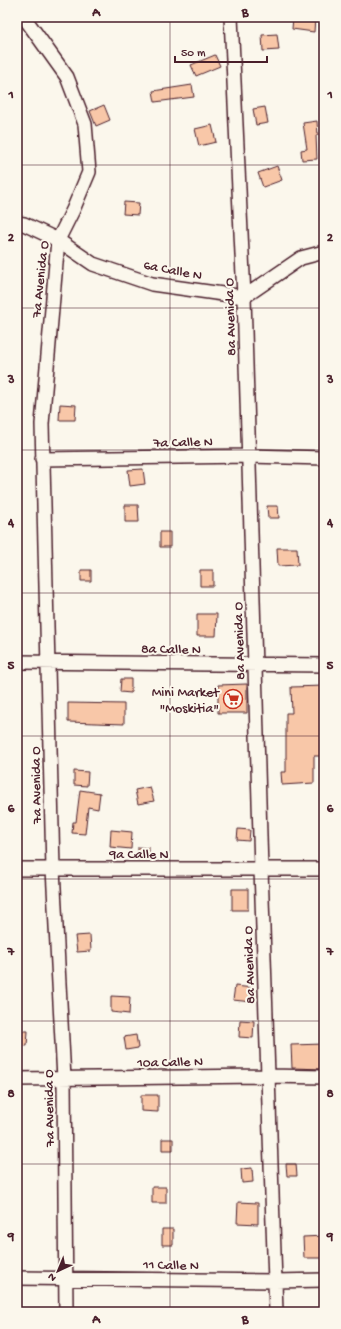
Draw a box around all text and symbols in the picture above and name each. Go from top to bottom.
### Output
text: A [91,6,101,21]
text: B [241,6,250,21]
scale bar [175,38,267,64]
text: 50 m [181,47,206,61]
text: 1 [7,88,14,103]
text: 1 [326,88,333,103]
text: 2 [8,231,15,246]
text: 2 [327,231,334,246]
street label: 7a Avenida O [29,239,54,320]
street label: 6a Calle N [142,257,203,285]
street label: 8a Avenida O [222,277,241,356]
text: 3 [7,373,15,388]
text: 3 [326,373,334,388]
street label: 7a Calle N [152,434,213,453]
text: 4 [7,516,15,531]
text: 4 [326,516,334,531]
street label: 8a Avenida O [231,601,250,680]
street label: 8a Calle N [141,641,201,660]
text: 5 [8,659,15,674]
text: 5 [327,659,334,674]
place label: Mini Market "Moskitia" [152,685,220,718]
supermarket icon: Mini Market "Moskitia" [222,688,244,710]
street label: 7a Avenida O [28,746,47,825]
text: 6 [8,802,15,817]
text: 6 [327,802,334,817]
street label: 9a Calle N [108,847,169,864]
street label: 8a Avenida O [241,925,260,1004]
text: 7 [7,945,16,960]
text: 7 [326,945,335,960]
street label: 10a Calle N [136,1054,203,1073]
street label: 7a Avenida O [41,1069,60,1148]
text: 8 [7,1087,15,1102]
text: 8 [326,1087,334,1102]
text: 9 [7,1230,15,1245]
text: 9 [326,1230,334,1245]
north arrow [38,1251,78,1291]
street label: 11 Calle N [142,1257,199,1275]
text: N [46,1270,59,1284]
text: A [91,1313,101,1328]
text: B [241,1313,250,1328]

